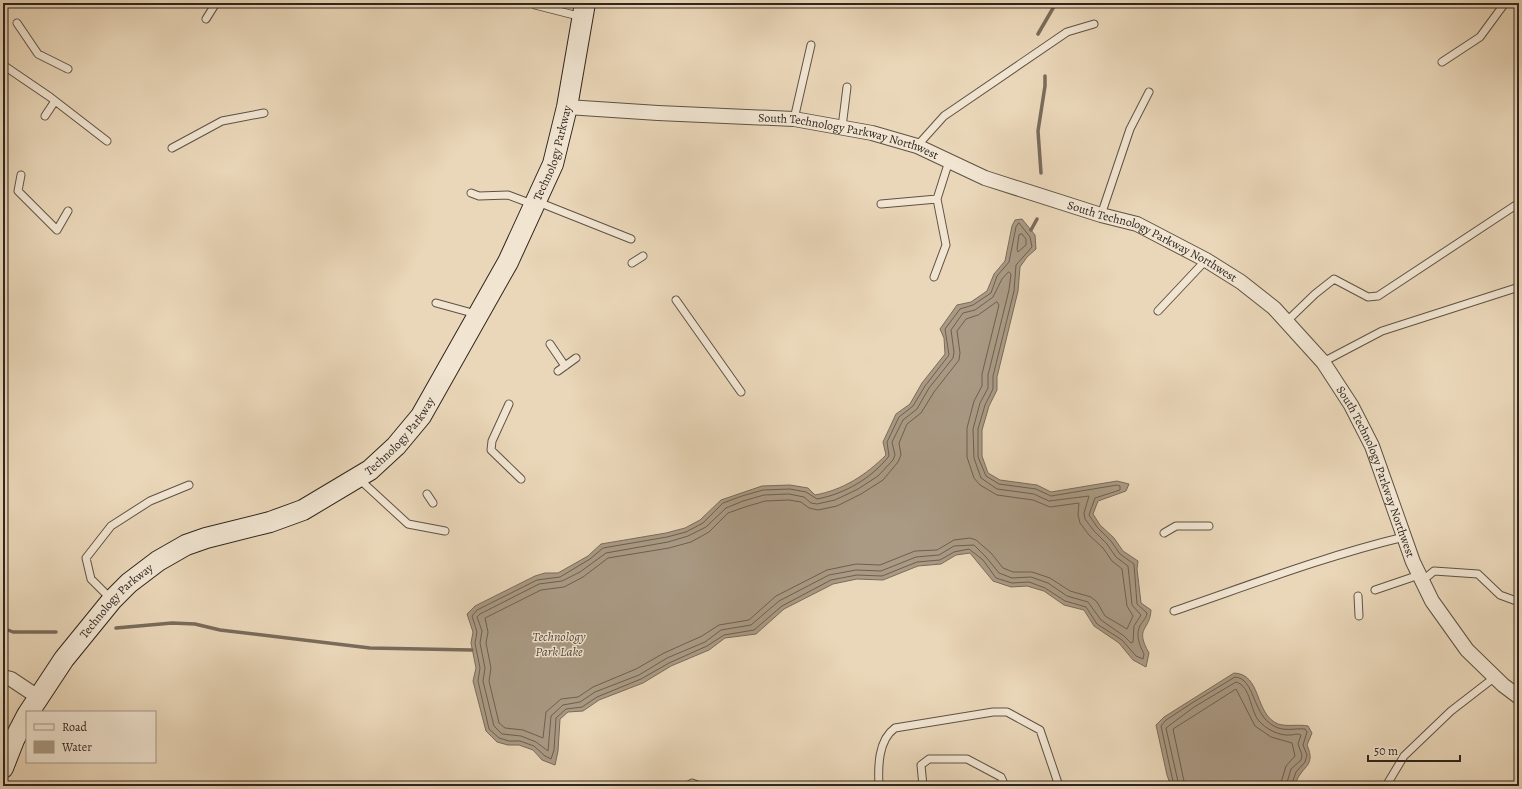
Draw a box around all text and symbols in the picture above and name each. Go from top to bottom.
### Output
street label: Technology Parkway [529,103,575,203]
street label: South Technology Parkway Northwest [758,109,941,163]
street label: South Technology Parkway Northwest [1065,197,1240,286]
street label: South Technology Parkway Northwest [1333,383,1419,560]
street label: Technology Parkway [362,393,438,479]
street label: Technology Parkway [76,559,157,642]
water label: Technology Park Lake [532,628,586,660]
legend [26,711,156,763]
text: Road [62,719,88,735]
scale bar [1368,737,1460,763]
text: Water [61,739,92,755]
text: 50 m [1374,743,1398,759]

